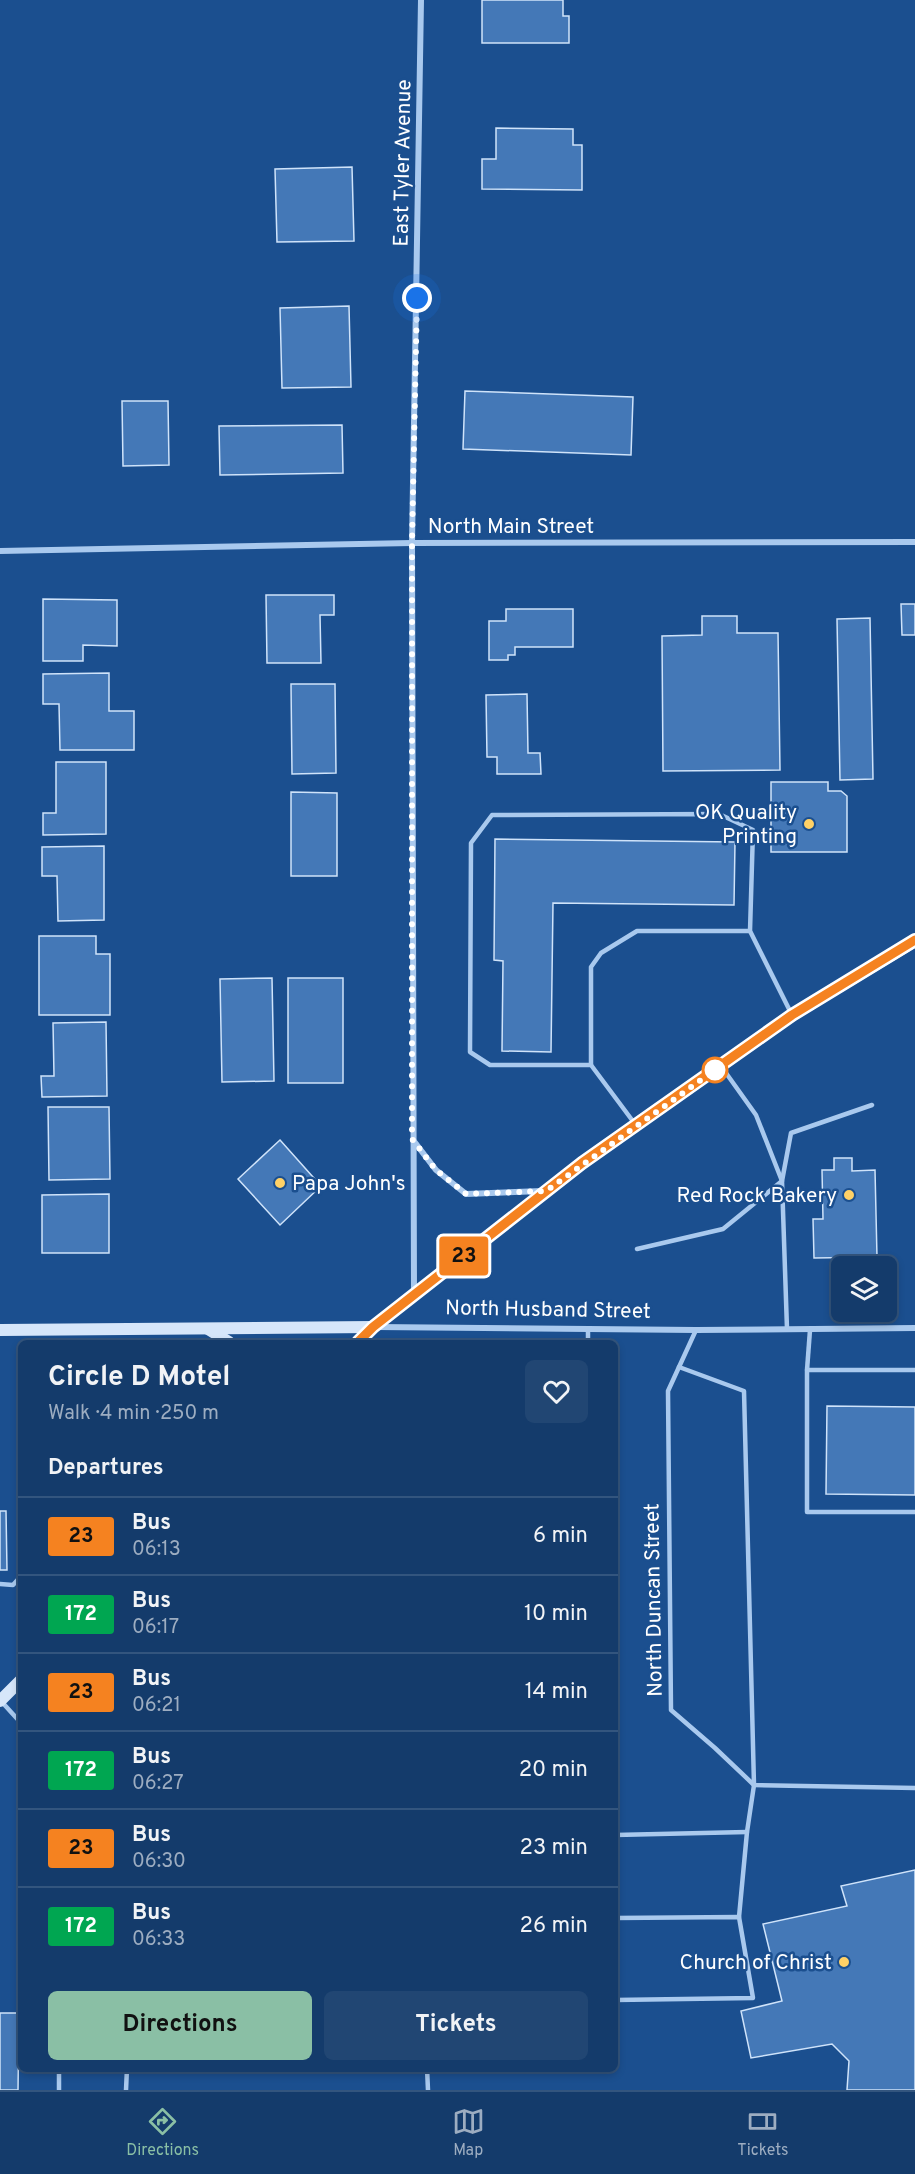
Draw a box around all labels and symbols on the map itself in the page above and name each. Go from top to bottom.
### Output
street label: East Tyler Avenue [389,79,418,247]
your location [402,283,432,313]
street label: North Main Street [428,514,594,541]
place label: OK Quality Printing [695,800,797,851]
marker: OK Quality Printing [802,817,816,831]
unlabelled marker [702,1057,728,1083]
place label: Papa John's [292,1171,406,1198]
marker: Papa John's [273,1176,287,1190]
place label: Red Rock Bakery [677,1183,837,1210]
marker: Red Rock Bakery [842,1188,856,1202]
line badge: 23 [437,1236,491,1276]
street label: North Husband Street [445,1295,651,1326]
street label: North Duncan Street [639,1503,670,1697]
place label: Church of Christ [680,1950,832,1977]
marker: Church of Christ [837,1955,851,1969]

